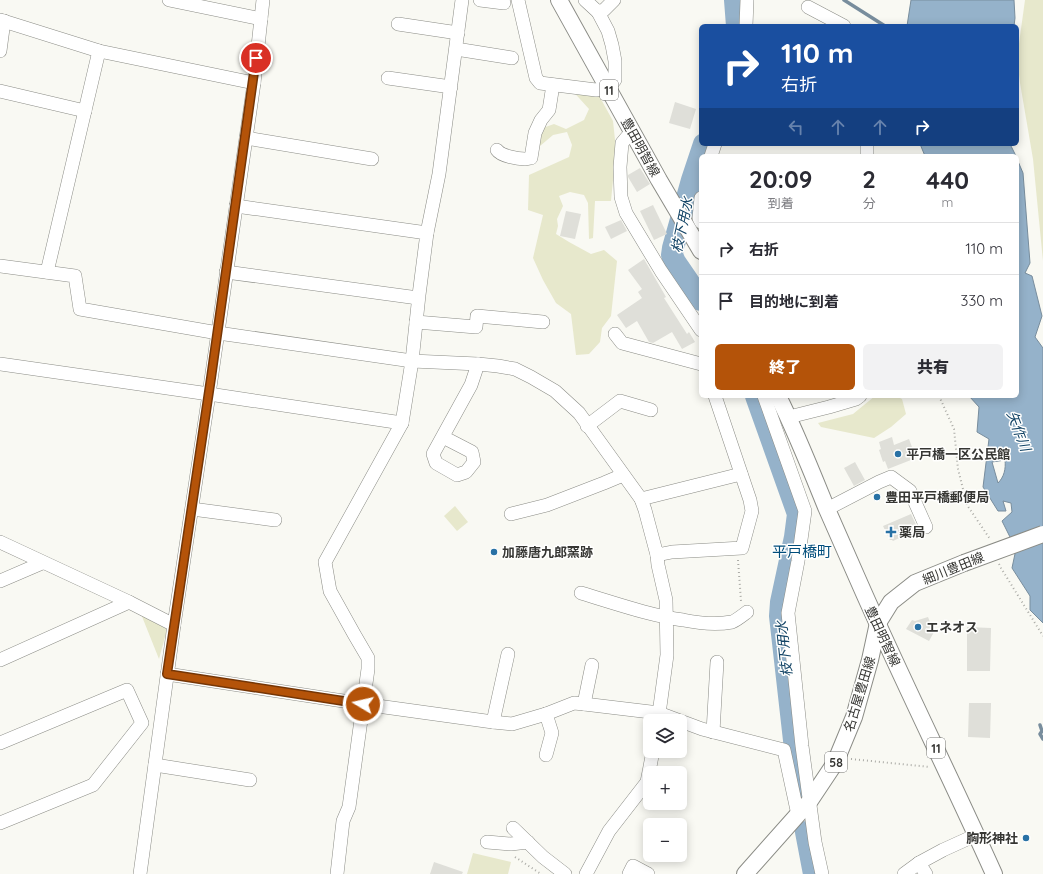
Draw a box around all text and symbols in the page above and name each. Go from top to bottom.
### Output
text: 110 m [781,35,854,70]
icon: right [715,40,767,92]
pin [239,41,273,75]
icon: arrive [245,47,267,69]
text: 右折 [781,73,817,96]
road number: 11 [600,80,618,100]
street label: 豊田明智線 [618,115,664,179]
icon: left [785,116,807,138]
icon: ahead [827,116,849,138]
icon: ahead [869,116,891,138]
icon: right [911,116,933,138]
text: 20:09 [749,164,812,194]
text: 2 [862,164,876,194]
text: 440 [926,165,969,195]
water label: 枝下用水 [667,194,697,254]
text: m [942,194,953,210]
text: 到着 [768,195,794,211]
text: 分 [863,195,876,211]
icon: right [715,238,737,260]
text: 110 m [965,239,1003,258]
text: 右折 [749,240,779,259]
icon: arrive [715,290,737,312]
text: 330 m [961,291,1003,310]
text: 目的地に到着 [749,292,839,311]
button: 終了 [715,344,855,390]
button: 共有 [863,344,1003,390]
water label: 矢作川 [1003,408,1036,456]
place label: 平戸橋一区公民館 [906,446,1010,462]
marker: 平戸橋一区公民館 [893,449,903,459]
place label: 豊田平戸橋郵便局 [885,489,989,505]
marker: 豊田平戸橋郵便局 [872,492,882,502]
place label: 薬局 [899,524,925,540]
marker: 薬局 [886,527,896,537]
district label: 平戸橋町 [772,542,832,561]
place label: 加藤唐九郎窯跡 [502,544,593,560]
marker: 加藤唐九郎窯跡 [489,547,499,557]
street label: 細川豊田線 [920,548,986,588]
street label: 豊田明智線 [862,603,904,669]
water label: 枝下用水 [772,618,796,678]
place label: エネオス [926,619,978,635]
marker: エネオス [913,622,923,632]
street label: 名古屋豊田線 [840,654,878,734]
position arrow [342,683,384,725]
map controls [643,714,687,862]
button: layers [643,714,687,758]
road number: 11 [927,738,945,758]
road number: 58 [825,752,847,772]
button: + [643,766,687,810]
button: − [643,818,687,862]
place label: 胸形神社 [966,830,1018,846]
marker: 胸形神社 [1021,833,1031,843]

